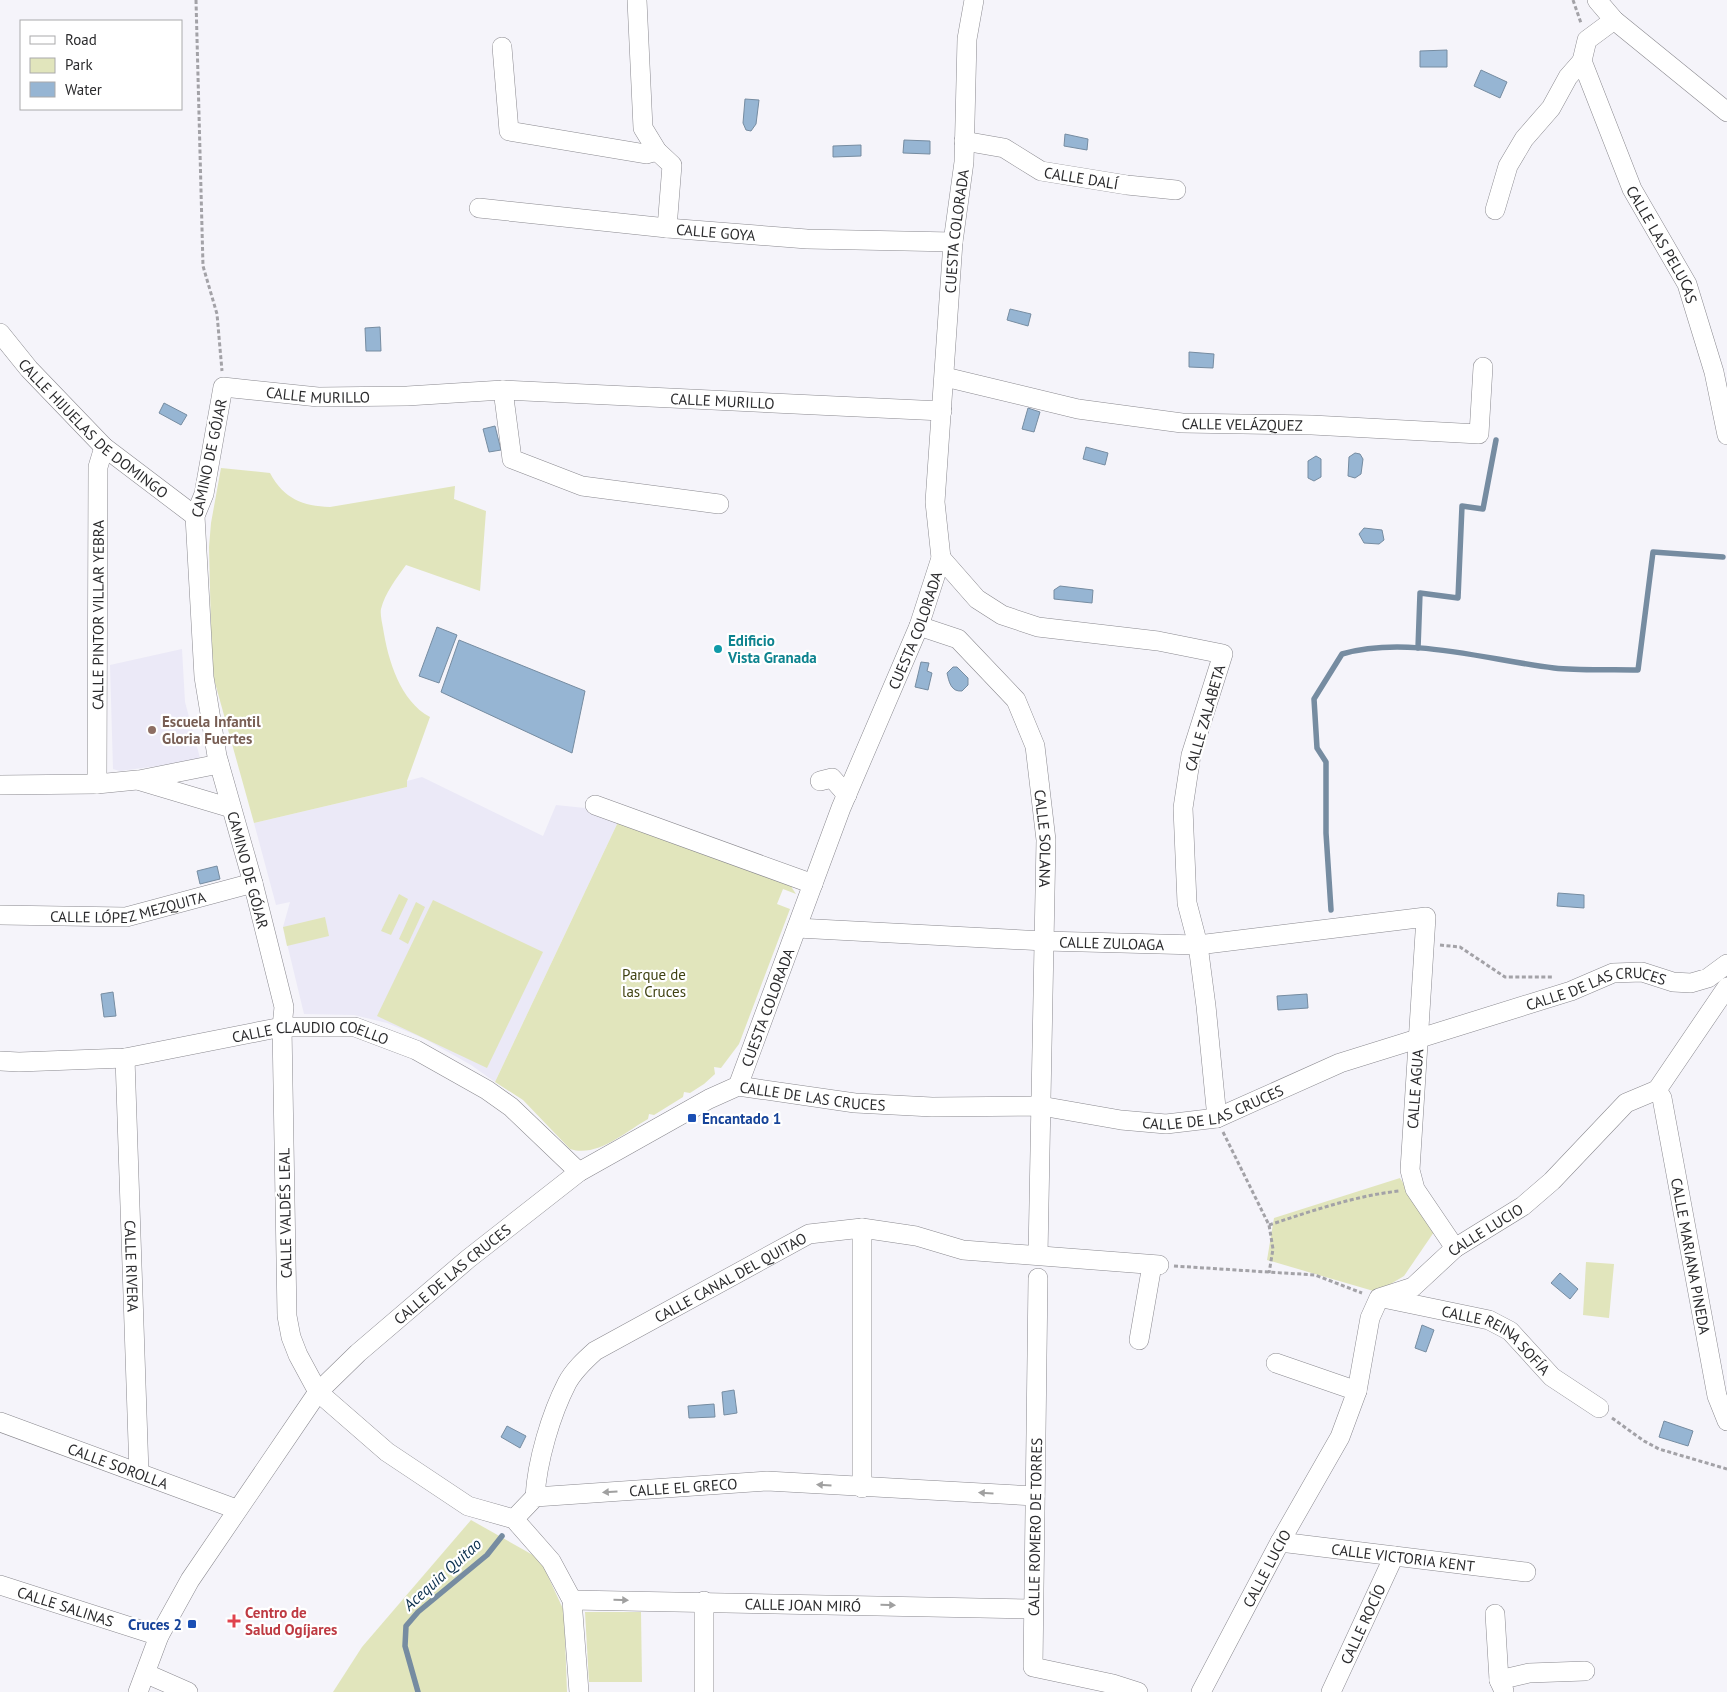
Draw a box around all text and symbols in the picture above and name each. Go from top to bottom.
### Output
legend [20,20,182,110]
text: Road [65,30,97,49]
text: Park [65,55,93,74]
text: Water [65,80,102,99]
street label: CALLE DALÍ [1043,162,1120,193]
street label: CUESTA COLORADA [940,168,972,294]
street label: CALLE LAS PELUCAS [1622,182,1702,306]
street label: CALLE GOYA [675,219,756,244]
street label: CALLE HIJUELAS DE DOMINGO [15,354,172,502]
street label: CALLE MURILLO [265,382,370,407]
street label: CALLE MURILLO [670,389,775,412]
street label: CAMINO DE GÓJAR [187,397,231,519]
street label: CALLE VELÁZQUEZ [1182,413,1303,434]
street label: CALLE PINTOR VILLAR YEBRA [88,520,107,710]
street label: CUESTA COLORADA [884,569,946,692]
place label: Edificio Vista Granada [727,631,817,667]
marker: Edificio Vista Granada [712,643,724,655]
street label: CALLE ZALABETA [1181,662,1229,774]
place label: Escuela Infantil Gloria Fuertes [162,712,261,748]
marker: Escuela Infantil Gloria Fuertes [146,724,158,736]
street label: CALLE SOLANA [1031,788,1056,888]
street label: CAMINO DE GÓJAR [223,809,273,931]
street label: CALLE LÓPEZ MEZQUITA [50,887,208,927]
street label: CALLE ZULOAGA [1059,932,1165,954]
street label: CUESTA COLORADA [737,945,798,1069]
street label: CALLE DE LAS CRUCES [1523,962,1669,1014]
park label: Parque de las Cruces [622,965,686,1001]
street label: CALLE CLAUDIO COELLO [230,1017,392,1048]
street label: CALLE AGUA [1403,1048,1427,1130]
street label: CALLE DE LAS CRUCES [738,1077,886,1114]
street label: CALLE DE LAS CRUCES [1141,1080,1286,1134]
place label: Encantado 1 [702,1109,781,1128]
marker: Encantado 1 [686,1112,698,1124]
street label: CALLE VALDÉS LEAL [274,1147,296,1278]
street label: CALLE MARIANA PINEDA [1667,1176,1715,1336]
street label: CALLE LUCIO [1443,1199,1526,1260]
street label: CALLE RIVERA [121,1220,143,1312]
street label: CALLE DE LAS CRUCES [389,1220,515,1328]
street label: CALLE CANAL DEL QUITAO [651,1228,810,1326]
street label: CALLE REINA SOFÍA [1440,1301,1555,1379]
street label: CALLE SOROLLA [65,1438,171,1493]
street label: CALLE ROMERO DE TORRES [1024,1438,1046,1616]
street label: CALLE EL GRECO [629,1474,738,1500]
one-way arrow [816,1481,832,1489]
one-way arrow [601,1488,617,1496]
one-way arrow [978,1489,994,1497]
street label: CALLE LUCIO [1238,1526,1295,1610]
water label: Acequia Quitao [398,1534,485,1615]
street label: CALLE VICTORIA KENT [1330,1539,1476,1575]
street label: CALLE ROCÍO [1336,1581,1389,1667]
street label: CALLE SALINAS [15,1582,116,1630]
street label: CALLE JOAN MIRÓ [745,1594,861,1615]
one-way arrow [613,1596,629,1604]
one-way arrow [880,1601,896,1609]
place label: Centro de Salud Ogíjares [245,1603,337,1639]
marker: Centro de Salud Ogíjares [227,1614,241,1628]
place label: Cruces 2 [128,1615,182,1634]
marker: Cruces 2 [186,1618,198,1630]

